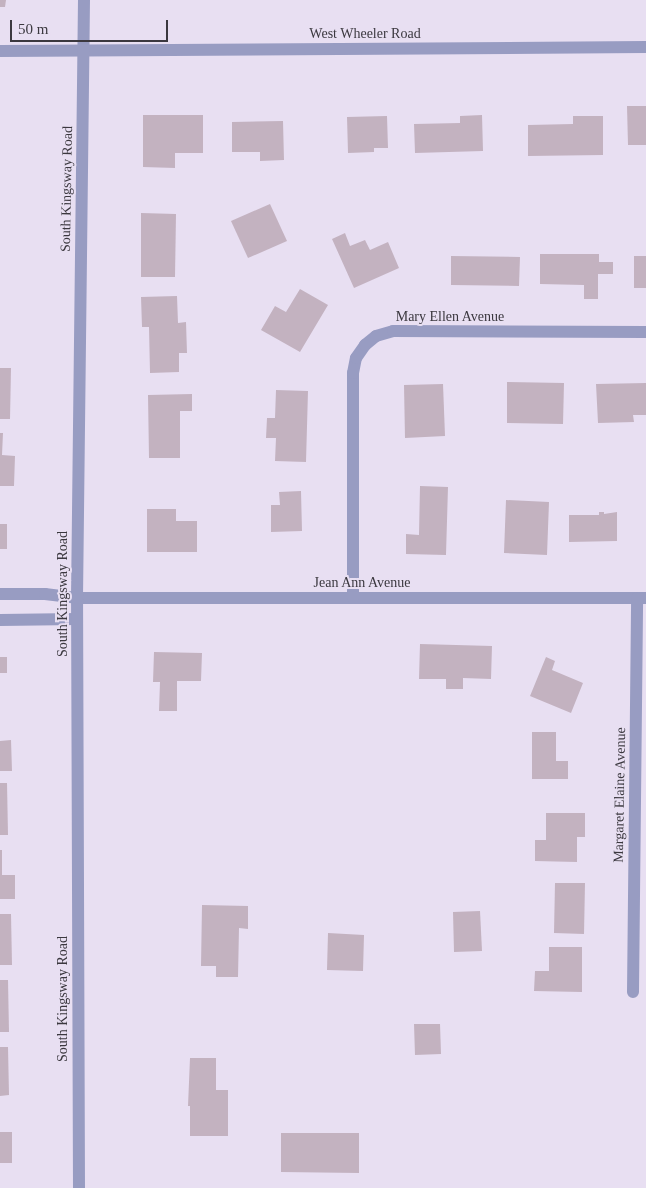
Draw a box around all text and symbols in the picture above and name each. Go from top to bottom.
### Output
scale bar [12,10,170,42]
text: 50 m [18,21,48,37]
street label: West Wheeler Road [309,26,421,42]
street label: South Kingsway Road [58,126,76,252]
street label: Mary Ellen Avenue [395,309,505,325]
street label: South Kingsway Road [55,531,71,657]
street label: Jean Ann Avenue [313,575,411,591]
street label: Margaret Elaine Avenue [610,727,630,863]
street label: South Kingsway Road [55,936,71,1062]

